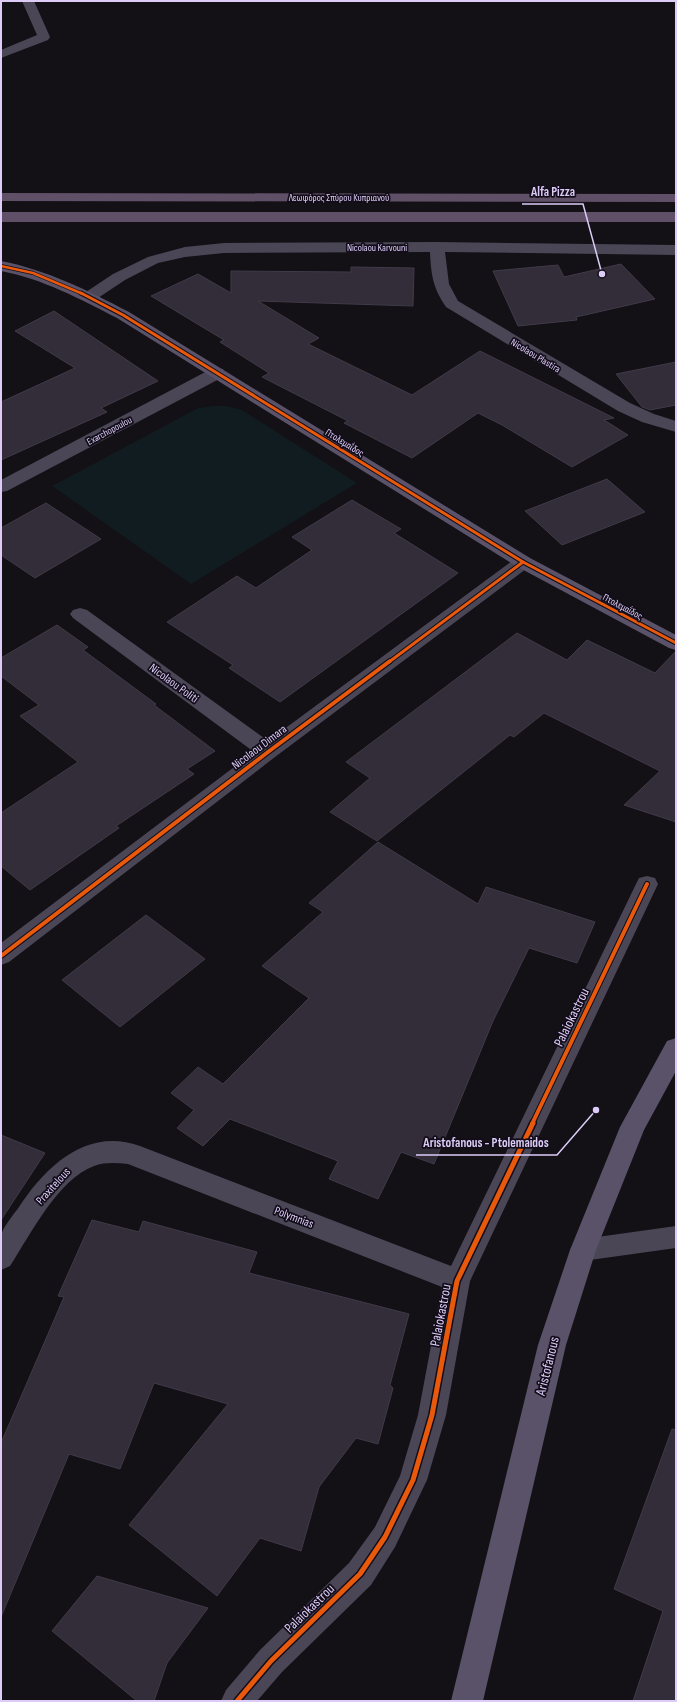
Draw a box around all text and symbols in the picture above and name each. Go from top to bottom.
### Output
callout: Alfa Pizza [522,179,583,204]
text: Alfa Pizza [530,184,575,200]
street label: Λεωφόρος Σπύρου Κυπριανού [288,192,389,204]
street label: Nicolaou Karvouni [347,242,407,254]
street label: Nicolaou Plastira [509,336,563,375]
street label: Exarchopoulou [85,414,134,448]
street label: Πτολεμαΐδος [323,425,367,459]
street label: Πτολεμαΐδος [601,591,645,622]
street label: Nicolaou Politi [146,660,201,706]
street label: Nicolaou Dimara [229,722,290,773]
street label: Palaiokastrou [550,985,593,1049]
callout: Aristofanous - Ptolemaidos [416,1130,557,1155]
text: Aristofanous - Ptolemaidos [422,1135,549,1151]
street label: Praxitelous [33,1165,74,1208]
street label: Polymnias [272,1203,316,1232]
street label: Palaiokastrou [426,1282,455,1348]
street label: Aristofanous [532,1335,563,1398]
street label: Palaiokastrou [281,1580,338,1636]

